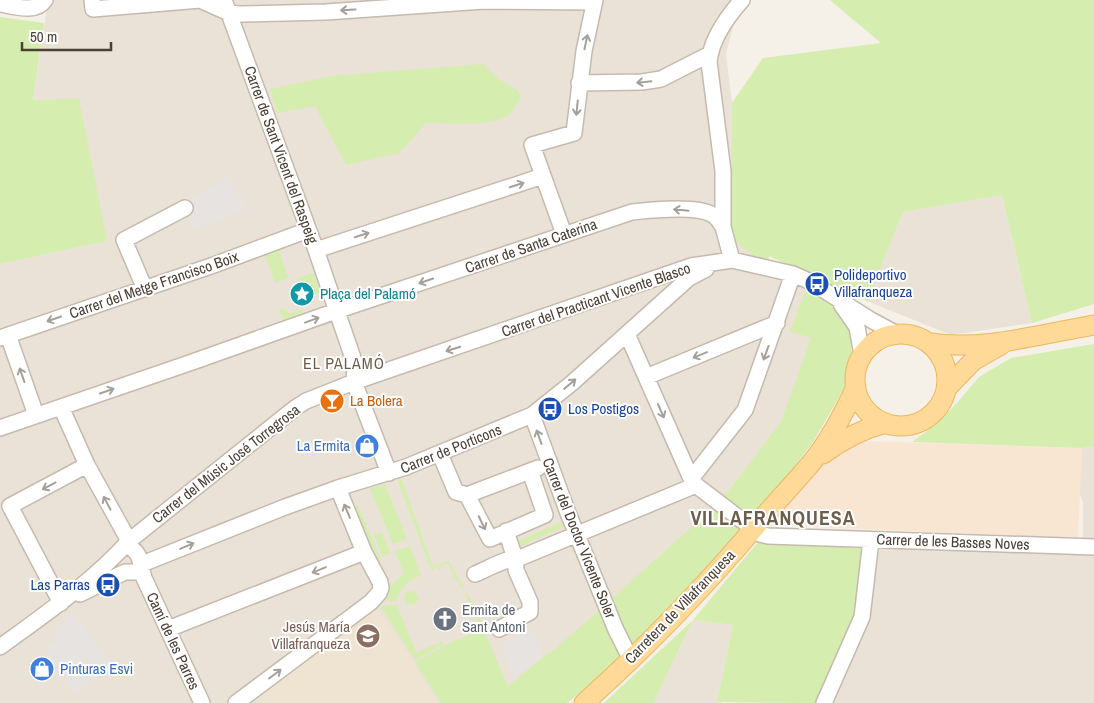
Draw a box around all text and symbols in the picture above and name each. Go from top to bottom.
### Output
one-way arrow [340,6,356,15]
scale bar [22,20,111,52]
text: 50 m [30,26,57,47]
one-way arrow [581,35,591,51]
street label: Carrer de Sant Vicent del Raspeig [239,63,324,247]
one-way arrow [636,77,652,87]
one-way arrow [572,100,582,116]
one-way arrow [508,179,524,189]
one-way arrow [673,205,689,215]
street label: Carrer de Santa Caterina [462,213,600,278]
one-way arrow [354,230,370,239]
street label: Carrer del Metge Francisco Boix [66,245,242,323]
street label: Carrer del Practicant Vicente Blasco [498,257,693,342]
place label: Polideportivo Villafranqueza [834,264,913,302]
bus stop icon: Polideportivo Villafranqueza [804,271,830,297]
one-way arrow [419,277,434,286]
place icon: Plaça del Palamó [289,281,315,307]
place label: Plaça del Palamó [320,283,416,304]
one-way arrow [46,315,62,325]
one-way arrow [303,315,319,324]
one-way arrow [445,345,461,354]
one-way arrow [761,345,770,360]
one-way arrow [693,350,708,360]
district label: EL PALAMÓ [303,352,385,374]
one-way arrow [17,368,26,383]
one-way arrow [563,379,576,390]
one-way arrow [99,386,115,396]
bar icon: La Bolera [319,388,345,414]
place label: La Bolera [350,390,403,411]
bus stop icon: Los Postigos [537,396,563,422]
place label: Los Postigos [568,398,639,419]
street label: Carrer del Músic José Torregrosa [147,399,304,528]
one-way arrow [656,403,666,418]
street label: Carrer de Porticons [397,419,505,478]
one-way arrow [534,429,543,445]
shop icon: La Ermita [354,433,380,459]
place label: La Ermita [297,435,350,456]
street label: Carrer del Doctor Vicente Soler [538,454,621,621]
one-way arrow [41,481,56,491]
one-way arrow [102,496,112,511]
one-way arrow [342,504,351,519]
district label: VILLAFRANQUESA [690,504,856,531]
one-way arrow [478,515,487,530]
street label: Carrer de les Basses Noves [876,528,1030,555]
one-way arrow [179,540,194,550]
street label: Carretera de Villafranquesa [620,545,740,668]
one-way arrow [312,565,327,575]
bus stop icon: Las Parras [95,572,121,598]
place label: Las Parras [31,574,90,595]
street label: Camí de les Parres [142,589,205,693]
place label: Ermita de Sant Antoni [462,599,526,637]
church icon: Ermita de Sant Antoni [432,606,458,632]
place label: Jesús María Villafranqueza [272,616,350,654]
school or university icon: Jesús María Villafranqueza [355,623,381,649]
shop icon: Pinturas Esvi [29,656,55,682]
place label: Pinturas Esvi [60,658,133,679]
one-way arrow [268,669,282,679]

